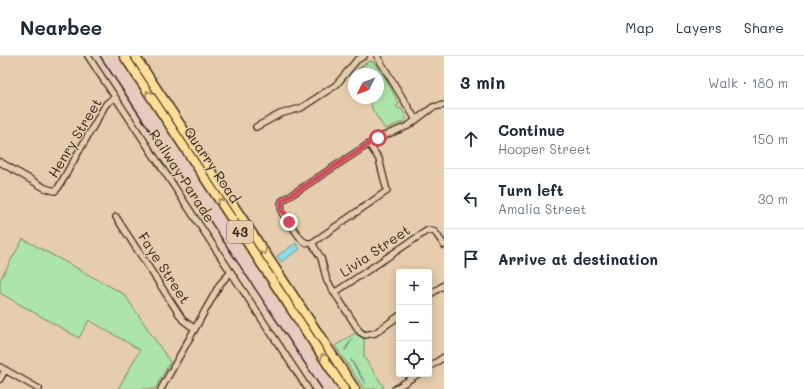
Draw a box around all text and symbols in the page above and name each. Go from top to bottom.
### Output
text: Nearbee [20,15,102,40]
text: Map [625,18,654,37]
text: Layers [676,18,722,37]
text: Share [744,18,784,37]
north arrow [348,68,384,104]
text: 3 min [460,71,505,93]
text: Walk · 180 m [708,74,788,91]
one-way arrow [145,90,153,97]
street label: Henry Street [43,94,106,181]
text: Continue [498,120,565,140]
street label: Quarry Road [180,123,245,207]
street label: Railway Parade [145,126,220,226]
icon: ahead [460,128,482,150]
route start [369,129,387,147]
text: 150 m [752,130,788,147]
text: Hooper Street [498,140,591,157]
text: Turn left [498,180,563,200]
icon: left [460,188,482,210]
text: 30 m [758,190,788,207]
one-way arrow [217,198,225,205]
text: Amalia Street [498,200,586,217]
route end [280,213,298,231]
street label: Livia Street [336,220,414,281]
road number: 43 [227,221,253,243]
street label: Faye Street [134,228,195,307]
one-way arrow [259,248,267,255]
icon: arrive [460,248,482,270]
text: Arrive at destination [498,249,658,269]
map controls [396,269,432,377]
button: + [396,269,432,305]
button: − [396,305,432,341]
button: locate [396,341,432,377]
one-way arrow [321,354,328,361]

